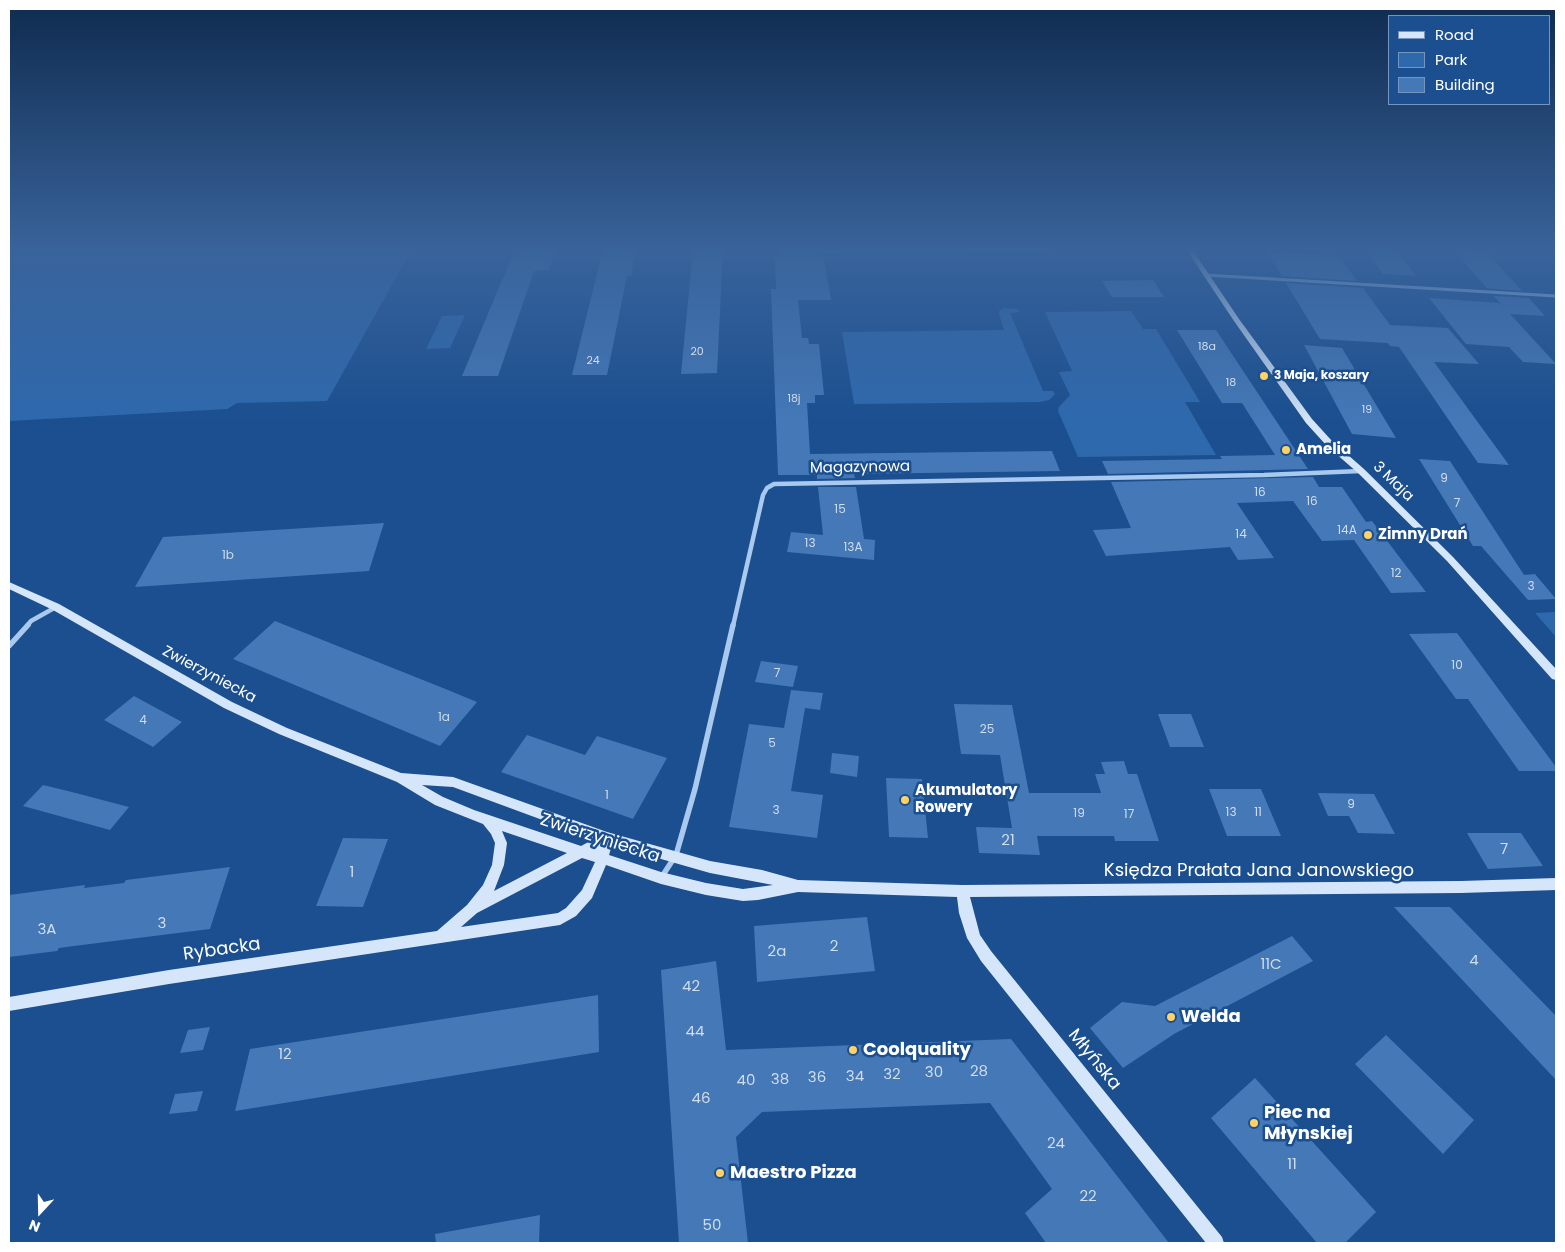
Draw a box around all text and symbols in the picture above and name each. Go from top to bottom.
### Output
legend [1388,15,1550,105]
text: Road [1435,24,1474,45]
text: Park [1435,49,1467,70]
text: Building [1435,74,1495,95]
house number: 18a [1198,340,1216,354]
house number: 20 [690,345,704,359]
house number: 24 [586,354,600,368]
place label: 3 Maja, koszary [1274,369,1369,383]
marker: 3 Maja, koszary [1258,370,1270,382]
house number: 18 [1226,376,1236,390]
house number: 18j [787,392,801,406]
house number: 19 [1362,403,1372,417]
place label: Amelia [1296,441,1351,459]
marker: Amelia [1280,444,1292,456]
street label: Magazynowa [810,458,910,478]
street label: 3 Maja [1369,458,1417,506]
house number: 9 [1440,472,1448,486]
house number: 16 [1254,486,1266,500]
house number: 16 [1306,495,1318,509]
house number: 7 [1454,497,1460,511]
house number: 15 [834,503,846,517]
house number: 14A [1337,524,1357,538]
place label: Zimny Drań [1378,526,1468,544]
house number: 14 [1235,528,1247,542]
marker: Zimny Drań [1362,529,1374,541]
house number: 13 [805,537,815,551]
house number: 13A [844,541,862,555]
house number: 1b [222,549,234,563]
house number: 12 [1391,567,1401,581]
house number: 3 [1527,580,1535,594]
street label: Zwierzyniecka [159,643,259,707]
house number: 10 [1451,659,1463,673]
house number: 7 [774,667,780,681]
house number: 1a [438,711,450,725]
house number: 4 [139,714,147,728]
house number: 25 [980,723,994,737]
house number: 5 [768,737,776,751]
place label: Akumulatory Rowery [915,782,1018,817]
house number: 1 [605,789,609,803]
marker: Akumulatory Rowery [899,794,911,806]
house number: 9 [1347,798,1355,812]
house number: 3 [772,804,780,818]
house number: 13 [1226,806,1236,820]
house number: 11 [1254,806,1262,820]
house number: 19 [1073,807,1085,821]
house number: 17 [1124,808,1134,822]
street label: Zwierzyniecka [537,809,663,869]
house number: 21 [1001,832,1015,850]
house number: 7 [1500,841,1508,859]
street label: Księdza Prałata Jana Janowskiego [1104,860,1414,882]
house number: 1 [350,864,354,882]
house number: 3 [158,915,166,933]
house number: 3A [38,921,56,939]
street label: Rybacka [182,934,262,966]
house number: 2 [830,938,838,956]
house number: 2a [768,943,786,961]
house number: 4 [1469,952,1479,970]
house number: 11C [1260,956,1282,974]
house number: 42 [682,978,700,996]
place label: Welda [1181,1006,1241,1028]
marker: Welda [1165,1011,1177,1023]
house number: 44 [686,1023,704,1041]
street label: Młyńska [1063,1025,1125,1095]
place label: Coolquality [863,1039,971,1061]
marker: Coolquality [847,1044,859,1056]
house number: 12 [278,1046,292,1064]
house number: 28 [970,1063,988,1081]
house number: 30 [925,1064,943,1082]
house number: 32 [883,1066,901,1084]
house number: 34 [846,1068,864,1086]
house number: 36 [808,1069,826,1087]
house number: 38 [771,1071,789,1089]
house number: 40 [737,1072,755,1090]
house number: 46 [692,1090,710,1108]
place label: Piec na Młynskiej [1264,1102,1353,1144]
marker: Piec na Młynskiej [1248,1117,1260,1129]
house number: 24 [1047,1135,1065,1153]
house number: 11 [1287,1156,1297,1174]
place label: Maestro Pizza [730,1162,857,1184]
marker: Maestro Pizza [714,1167,726,1179]
north arrow [15,1187,65,1237]
house number: 22 [1079,1188,1097,1206]
text: N [26,1215,43,1237]
house number: 50 [703,1217,721,1235]

